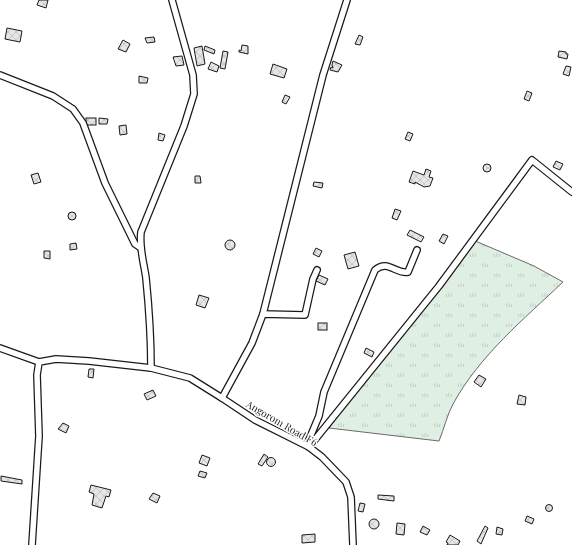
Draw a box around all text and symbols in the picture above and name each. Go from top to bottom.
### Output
street label: Angorom Road F6 [243,396,320,449]

